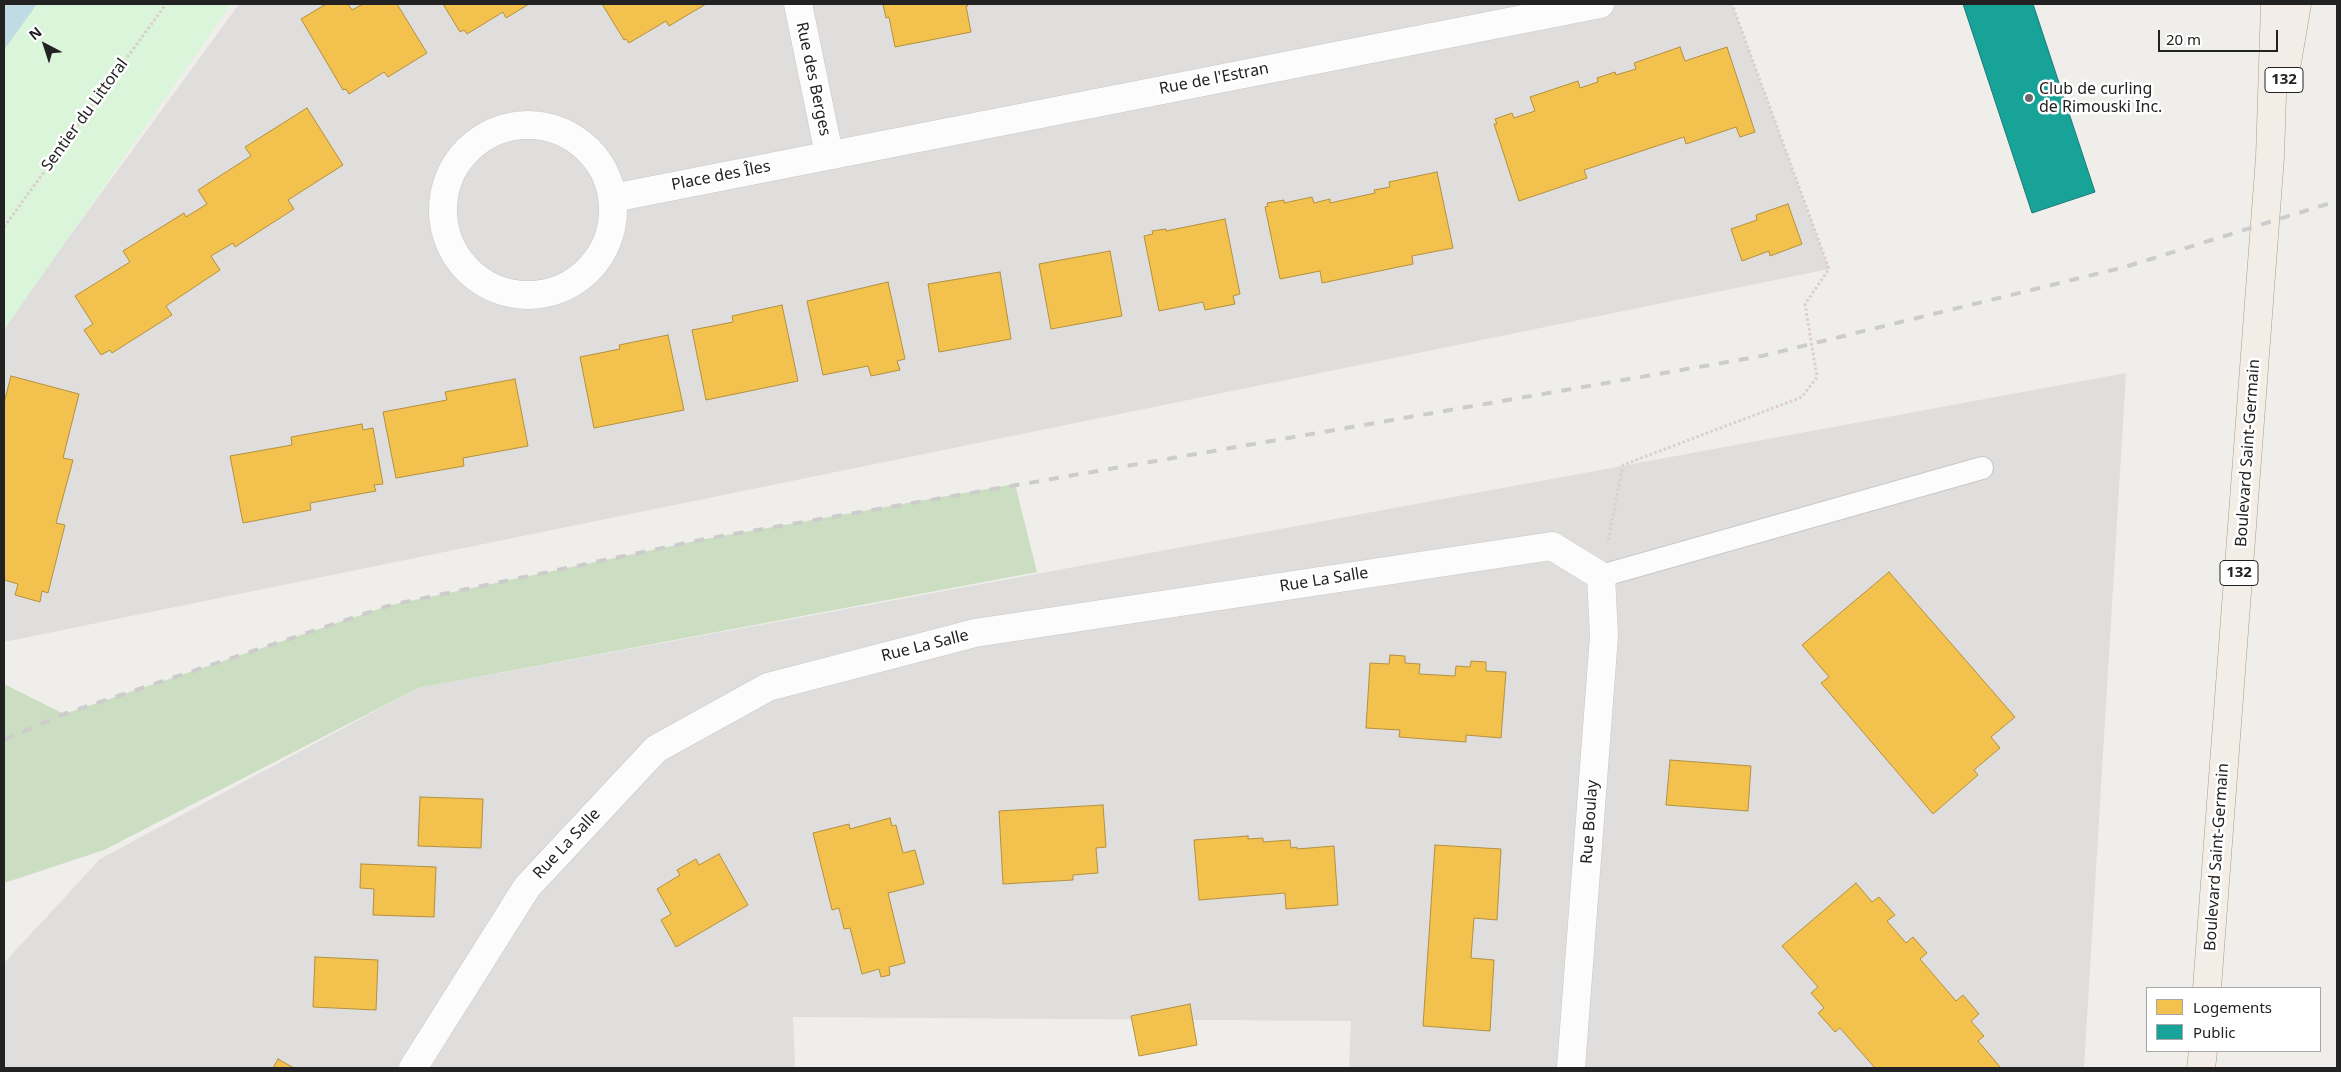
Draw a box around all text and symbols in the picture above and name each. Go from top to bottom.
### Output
north arrow [20,20,70,70]
street label: Rue des Berges [792,20,834,138]
scale bar [2161,20,2281,52]
text: N [25,22,46,44]
text: 20 m [2166,29,2201,49]
street label: Sentier du Littoral [38,55,132,175]
street label: Rue de l'Estran [1158,59,1270,99]
road number: 132 [2265,68,2303,92]
place label: Club de curling de Rimouski Inc. [2039,79,2162,117]
marker: Club de curling de Rimouski Inc. [2023,92,2035,104]
street label: Place des Îles [670,157,772,195]
street label: Boulevard Saint-Germain [2232,358,2264,548]
road number: 132 [2220,560,2258,586]
street label: Rue La Salle [1278,564,1370,596]
street label: Rue La Salle [879,626,971,666]
street label: Boulevard Saint-Germain [2201,762,2233,952]
street label: Rue Boulay [1577,779,1603,865]
street label: Rue La Salle [529,805,605,883]
legend [2146,987,2321,1052]
text: Logements [2193,997,2272,1017]
text: Public [2193,1022,2236,1042]

